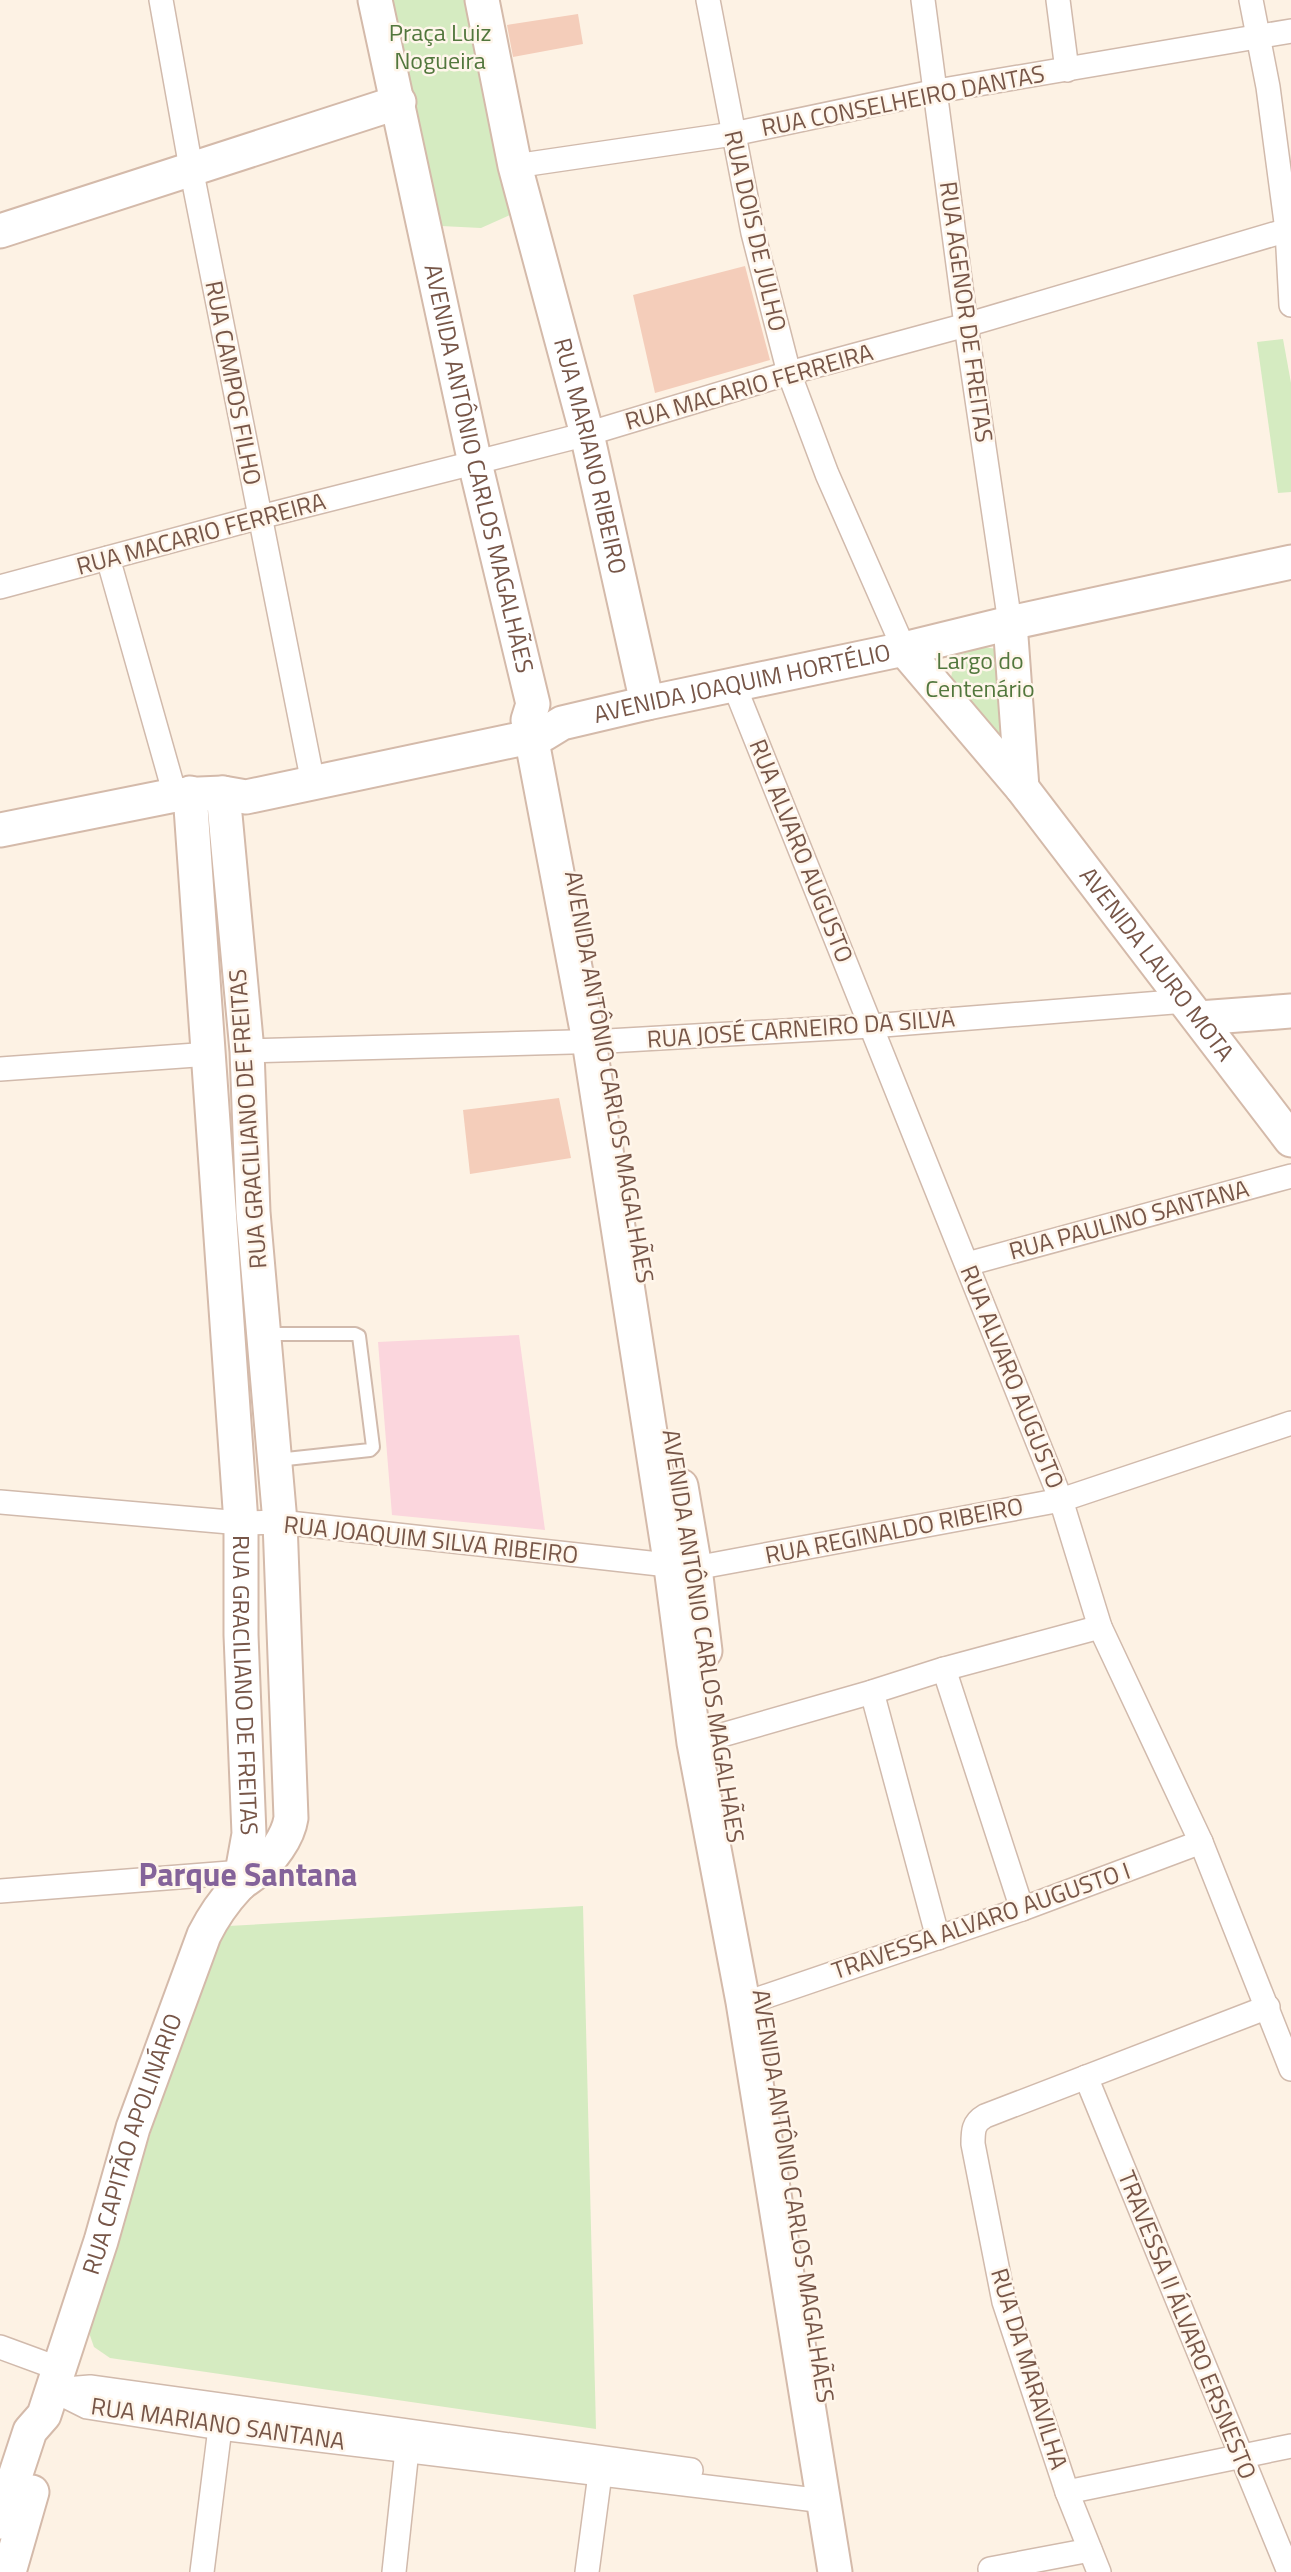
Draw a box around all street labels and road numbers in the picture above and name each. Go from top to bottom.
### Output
street label: RUA CONSELHEIRO DANTAS [758,55,1048,145]
street label: RUA DOIS DE JULHO [715,127,797,335]
street label: RUA AGENOR DE FREITAS [931,179,1003,445]
street label: AVENIDA ANTÔNIO CARLOS MAGALHÃES [416,261,544,677]
street label: RUA CAMPOS FILHO [197,277,271,488]
street label: RUA MACARIO FERREIRA [620,333,877,439]
street label: RUA MARIANO RIBEIRO [545,334,637,577]
street label: RUA MACARIO FERREIRA [72,482,329,584]
street label: AVENIDA JOAQUIM HORTÉLIO [590,633,894,732]
street label: RUA ALVARO AUGUSTO [741,733,863,968]
street label: AVENIDA LAURO MOTA [1071,859,1243,1068]
street label: AVENIDA ANTÔNIO CARLOS MAGALHÃES [556,868,664,1286]
street label: RUA GRACILIANO DE FREITAS [219,968,275,1270]
street label: RUA JOSÉ CARNEIRO DA SILVA [646,999,956,1057]
street label: RUA PAULINO SANTANA [1005,1170,1253,1268]
street label: RUA ALVARO AUGUSTO [952,1259,1074,1494]
street label: AVENIDA ANTÔNIO CARLOS MAGALHÃES [653,1426,754,1845]
street label: RUA REGINALDO RIBEIRO [762,1487,1026,1573]
street label: RUA JOAQUIM SILVA RIBEIRO [282,1506,580,1572]
street label: RUA GRACILIANO DE FREITAS [224,1535,268,1836]
street label: TRAVESSA ALVARO AUGUSTO I [827,1852,1135,1988]
street label: AVENIDA ANTÔNIO CARLOS MAGALHÃES [743,1986,844,2405]
street label: RUA CAPITÃO APOLINÁRIO [72,2008,191,2279]
street label: TRAVESSA II ÁLVARO ERSNESTO [1109,2165,1266,2484]
street label: RUA DA MARAVILHA [982,2264,1078,2474]
street label: RUA MARIANO SANTANA [89,2387,347,2459]

